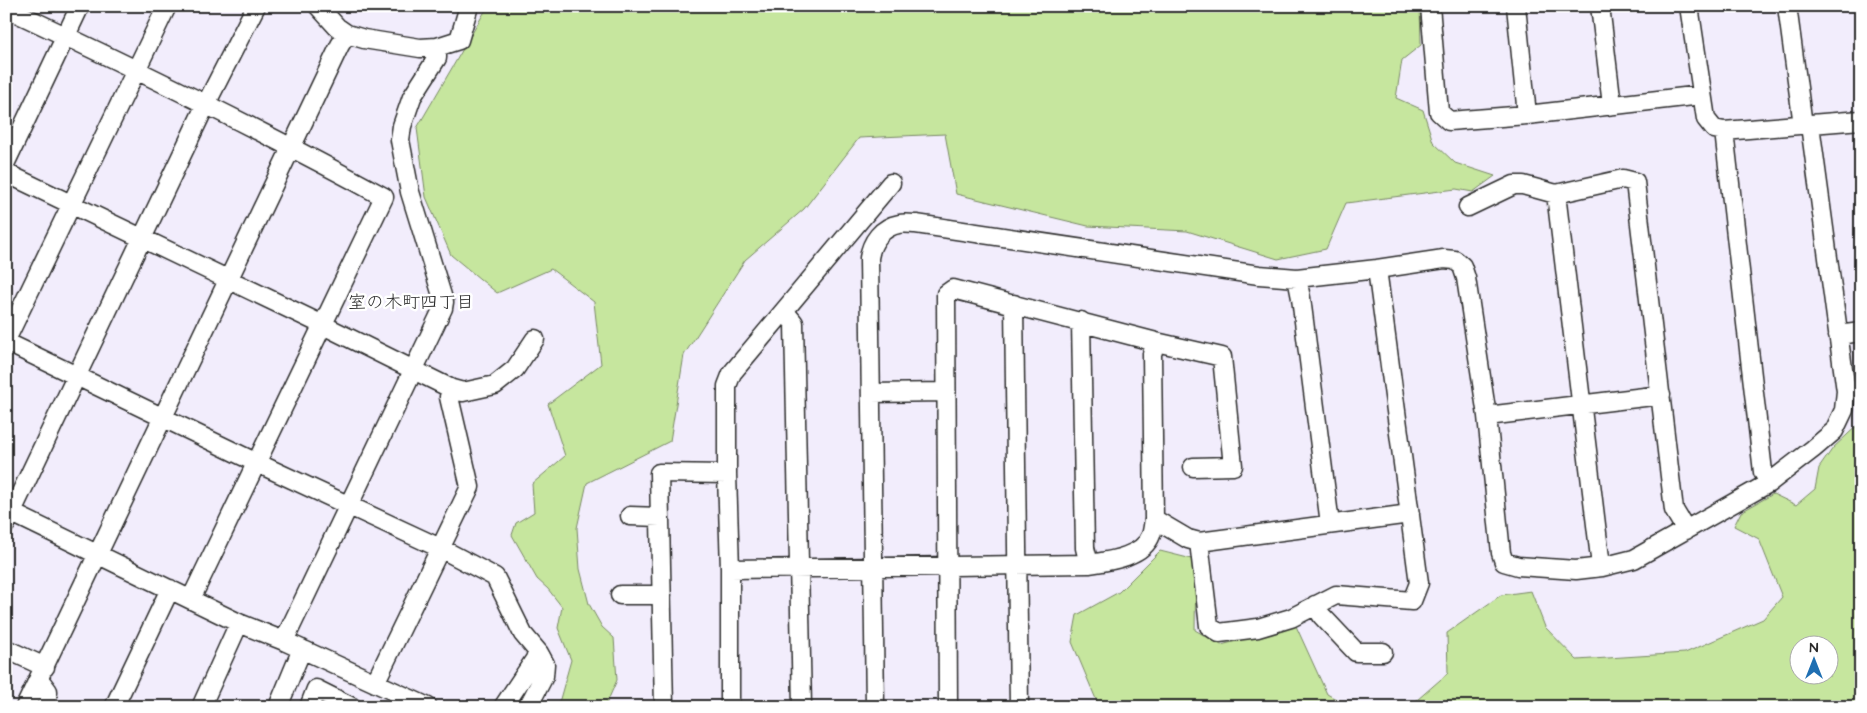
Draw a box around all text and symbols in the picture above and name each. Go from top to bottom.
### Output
district label: 室の木町四丁目 [348,290,474,315]
north arrow [1790,636,1840,686]
text: N [1810,638,1819,658]

